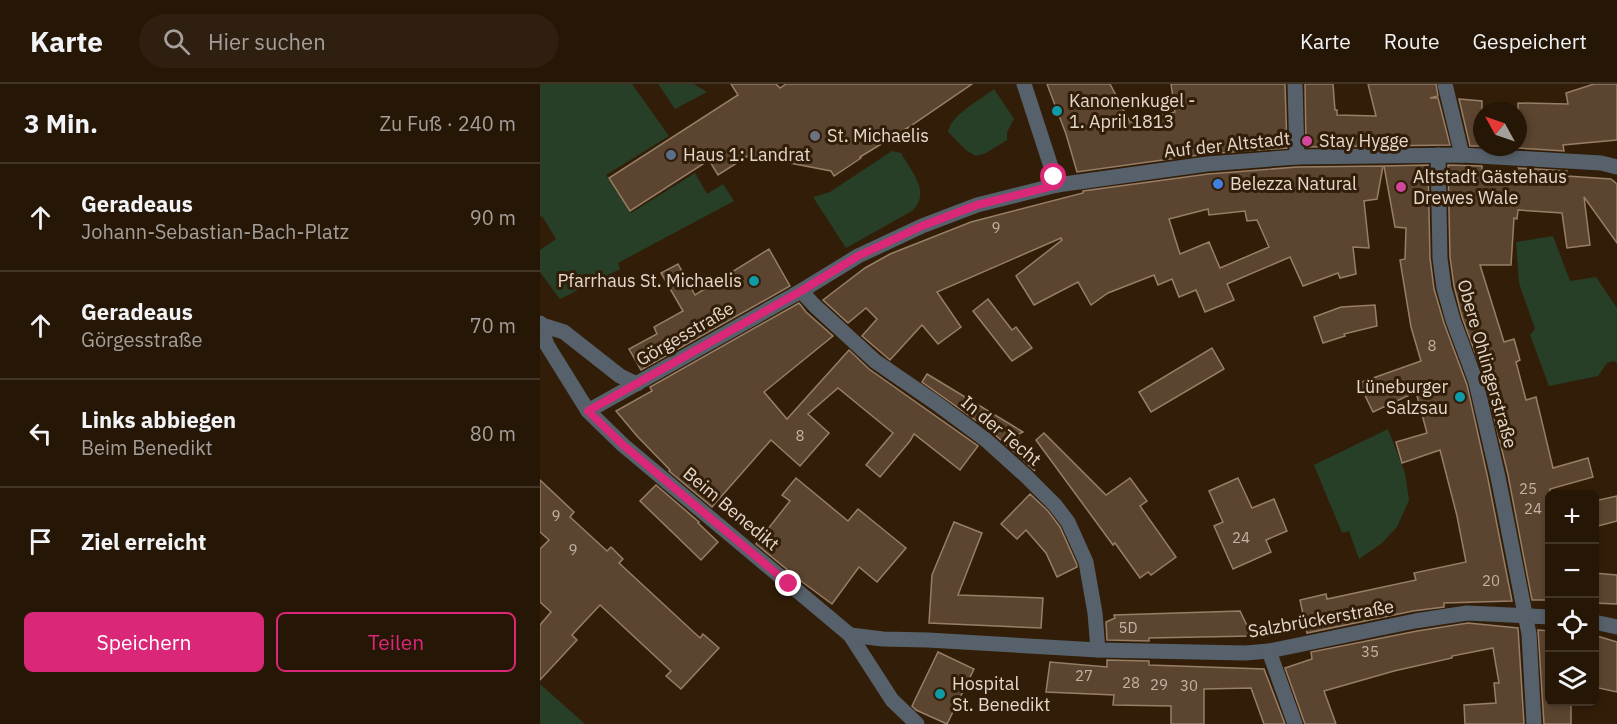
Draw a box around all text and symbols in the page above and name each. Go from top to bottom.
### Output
search box [139,14,559,68]
text: Karte [30,23,103,60]
icon: search [160,25,193,58]
text: Hier suchen [208,27,326,56]
text: Karte [1300,27,1351,55]
text: Route [1384,27,1440,55]
text: Gespeichert [1473,27,1587,55]
place label: Kanonenkugel - 1. April 1813 [1069,89,1196,133]
north arrow [1473,102,1527,156]
marker: Kanonenkugel - 1. April 1813 [1050,104,1064,118]
text: 3 Min. [24,106,98,140]
text: Zu Fuß · 240 m [379,110,516,137]
place label: St. Michaelis [827,124,929,147]
street label: Auf der Altstadt [1163,126,1291,163]
marker: St. Michaelis [808,129,822,143]
place label: Stay Hygge [1319,129,1409,152]
marker: Stay Hygge [1300,134,1314,148]
place label: Haus 1: Landrat [683,143,811,166]
marker: Haus 1: Landrat [664,148,678,162]
route start [1040,163,1066,189]
place label: Altstadt Gästehaus Drewes Wale [1413,165,1567,209]
place label: Belezza Natural [1230,172,1357,195]
marker: Belezza Natural [1211,177,1225,191]
marker: Altstadt Gästehaus Drewes Wale [1394,180,1408,194]
text: Geradeaus [81,189,193,218]
icon: ahead [24,201,57,234]
text: 90 m [470,204,516,231]
text: Johann-Sebastian-Bach-Platz [81,218,349,245]
house number: 9 [991,218,1001,237]
place label: Pfarrhaus St. Michaelis [557,269,742,292]
marker: Pfarrhaus St. Michaelis [747,274,761,288]
street label: Obere Ohlingerstraße [1452,277,1523,451]
street label: Görgesstraße [632,296,738,371]
text: Geradeaus [81,297,193,326]
icon: ahead [24,309,57,342]
text: 70 m [470,312,516,339]
text: Görgesstraße [81,326,202,353]
house number: 8 [1427,336,1437,355]
place label: Lüneburger Salzsau [1356,375,1448,419]
street label: In der Techt [957,390,1046,471]
marker: Lüneburger Salzsau [1453,390,1467,404]
text: Links abbiegen [81,405,236,434]
icon: left [24,417,57,450]
text: 80 m [470,420,516,447]
house number: 8 [795,426,805,445]
text: Beim Benedikt [81,434,213,461]
street label: Beim Benedikt [679,462,784,555]
house number: 25 [1519,479,1537,498]
map controls [1545,490,1599,706]
button: + [1545,490,1599,544]
house number: 24 [1524,499,1542,518]
house number: 9 [551,506,561,525]
icon: arrive [24,525,57,558]
text: Ziel erreicht [81,527,206,556]
house number: 24 [1232,528,1250,547]
house number: 9 [568,540,578,559]
button: − [1545,544,1599,598]
route end [775,570,801,596]
house number: 20 [1482,571,1500,590]
street label: Salzbrückerstraße [1246,594,1396,643]
button: locate [1545,598,1599,652]
button: Speichern [24,612,264,672]
button: Teilen [276,612,516,672]
house number: 5D [1118,618,1138,637]
house number: 35 [1361,642,1379,661]
button: layers [1545,652,1599,706]
house number: 27 [1075,666,1093,685]
place label: Hospital St. Benedikt [952,672,1050,716]
house number: 28 [1122,673,1140,692]
house number: 29 [1150,675,1168,694]
house number: 30 [1180,676,1198,695]
marker: Hospital St. Benedikt [933,687,947,701]

